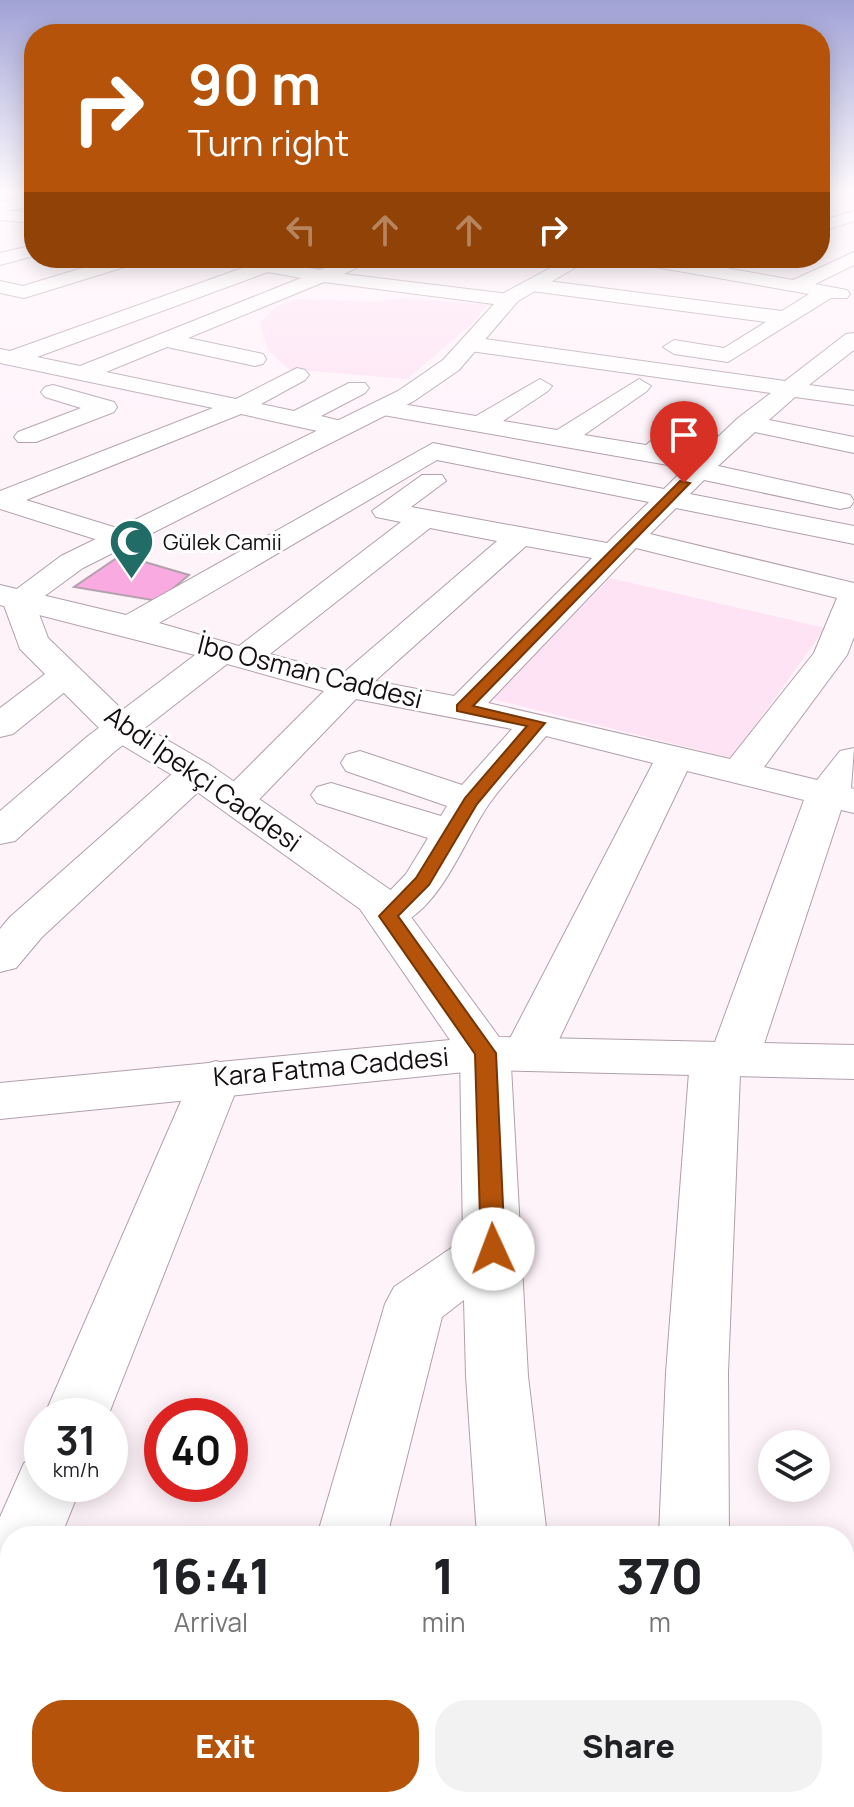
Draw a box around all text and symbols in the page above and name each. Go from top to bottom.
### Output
text: 90 m [188,45,321,122]
icon: right [56,56,160,160]
text: Turn right [188,118,349,167]
icon: left [279,208,323,252]
icon: ahead [363,208,407,252]
icon: ahead [447,208,491,252]
icon: right [531,208,575,252]
pin [650,401,718,483]
icon: arrive [662,413,706,457]
mosque icon: Gülek Camii [108,518,156,581]
place label: Gülek Camii [163,527,282,557]
street label: İbo Osman Caddesi [194,626,426,716]
street label: Abdi İpekçi Caddesi [98,697,309,859]
street label: Kara Fatma Caddesi [212,1038,450,1094]
position arrow [451,1207,535,1291]
speed limit sign: 40 [144,1398,248,1502]
text: 31 [56,1412,96,1467]
map controls [758,1430,830,1502]
button: layers [758,1430,830,1502]
text: km/h [53,1456,99,1483]
text: 16:41 [151,1543,271,1608]
text: 1 [433,1543,455,1608]
text: 370 [616,1543,703,1608]
text: Arrival [174,1604,248,1640]
text: min [422,1604,465,1640]
text: m [649,1604,671,1640]
button: Exit [32,1700,419,1792]
button: Share [435,1700,822,1792]

